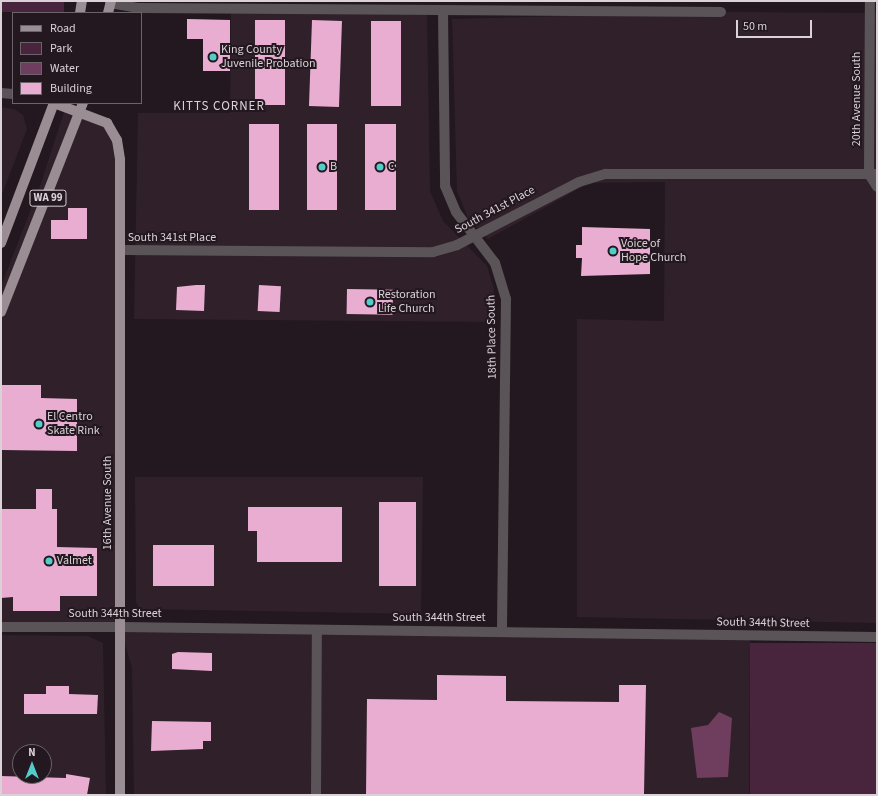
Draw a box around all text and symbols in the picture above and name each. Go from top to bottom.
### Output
legend [12,12,142,104]
scale bar [738,12,814,38]
text: 50 m [743,18,767,35]
text: Road [50,20,76,37]
text: Park [50,40,72,57]
place label: King County Juvenile Probation [221,43,315,71]
marker: King County Juvenile Probation [208,52,218,62]
street label: 20th Avenue South [850,52,864,146]
text: Water [50,60,79,77]
text: Building [50,80,92,97]
district label: KITTS CORNER [173,98,265,114]
place label: B [330,160,337,174]
place label: C [388,160,395,174]
marker: B [317,162,327,172]
marker: C [375,162,385,172]
street label: South 341st Place [452,183,538,237]
road number: WA 99 [29,189,67,207]
street label: South 341st Place [128,231,216,245]
place label: Voice of Hope Church [621,237,686,265]
marker: Voice of Hope Church [608,246,618,256]
place label: Restoration Life Church [378,288,436,316]
street label: 18th Place South [484,295,500,379]
marker: Restoration Life Church [365,297,375,307]
place label: El Centro Skate Rink [47,410,100,438]
marker: El Centro Skate Rink [34,419,44,429]
street label: 16th Avenue South [101,456,115,550]
place label: Valmet [57,554,92,568]
marker: Valmet [44,556,54,566]
street label: South 344th Street [68,607,162,621]
street label: South 344th Street [392,611,486,625]
street label: South 344th Street [716,615,810,631]
north arrow [12,744,52,784]
text: N [28,745,36,760]

